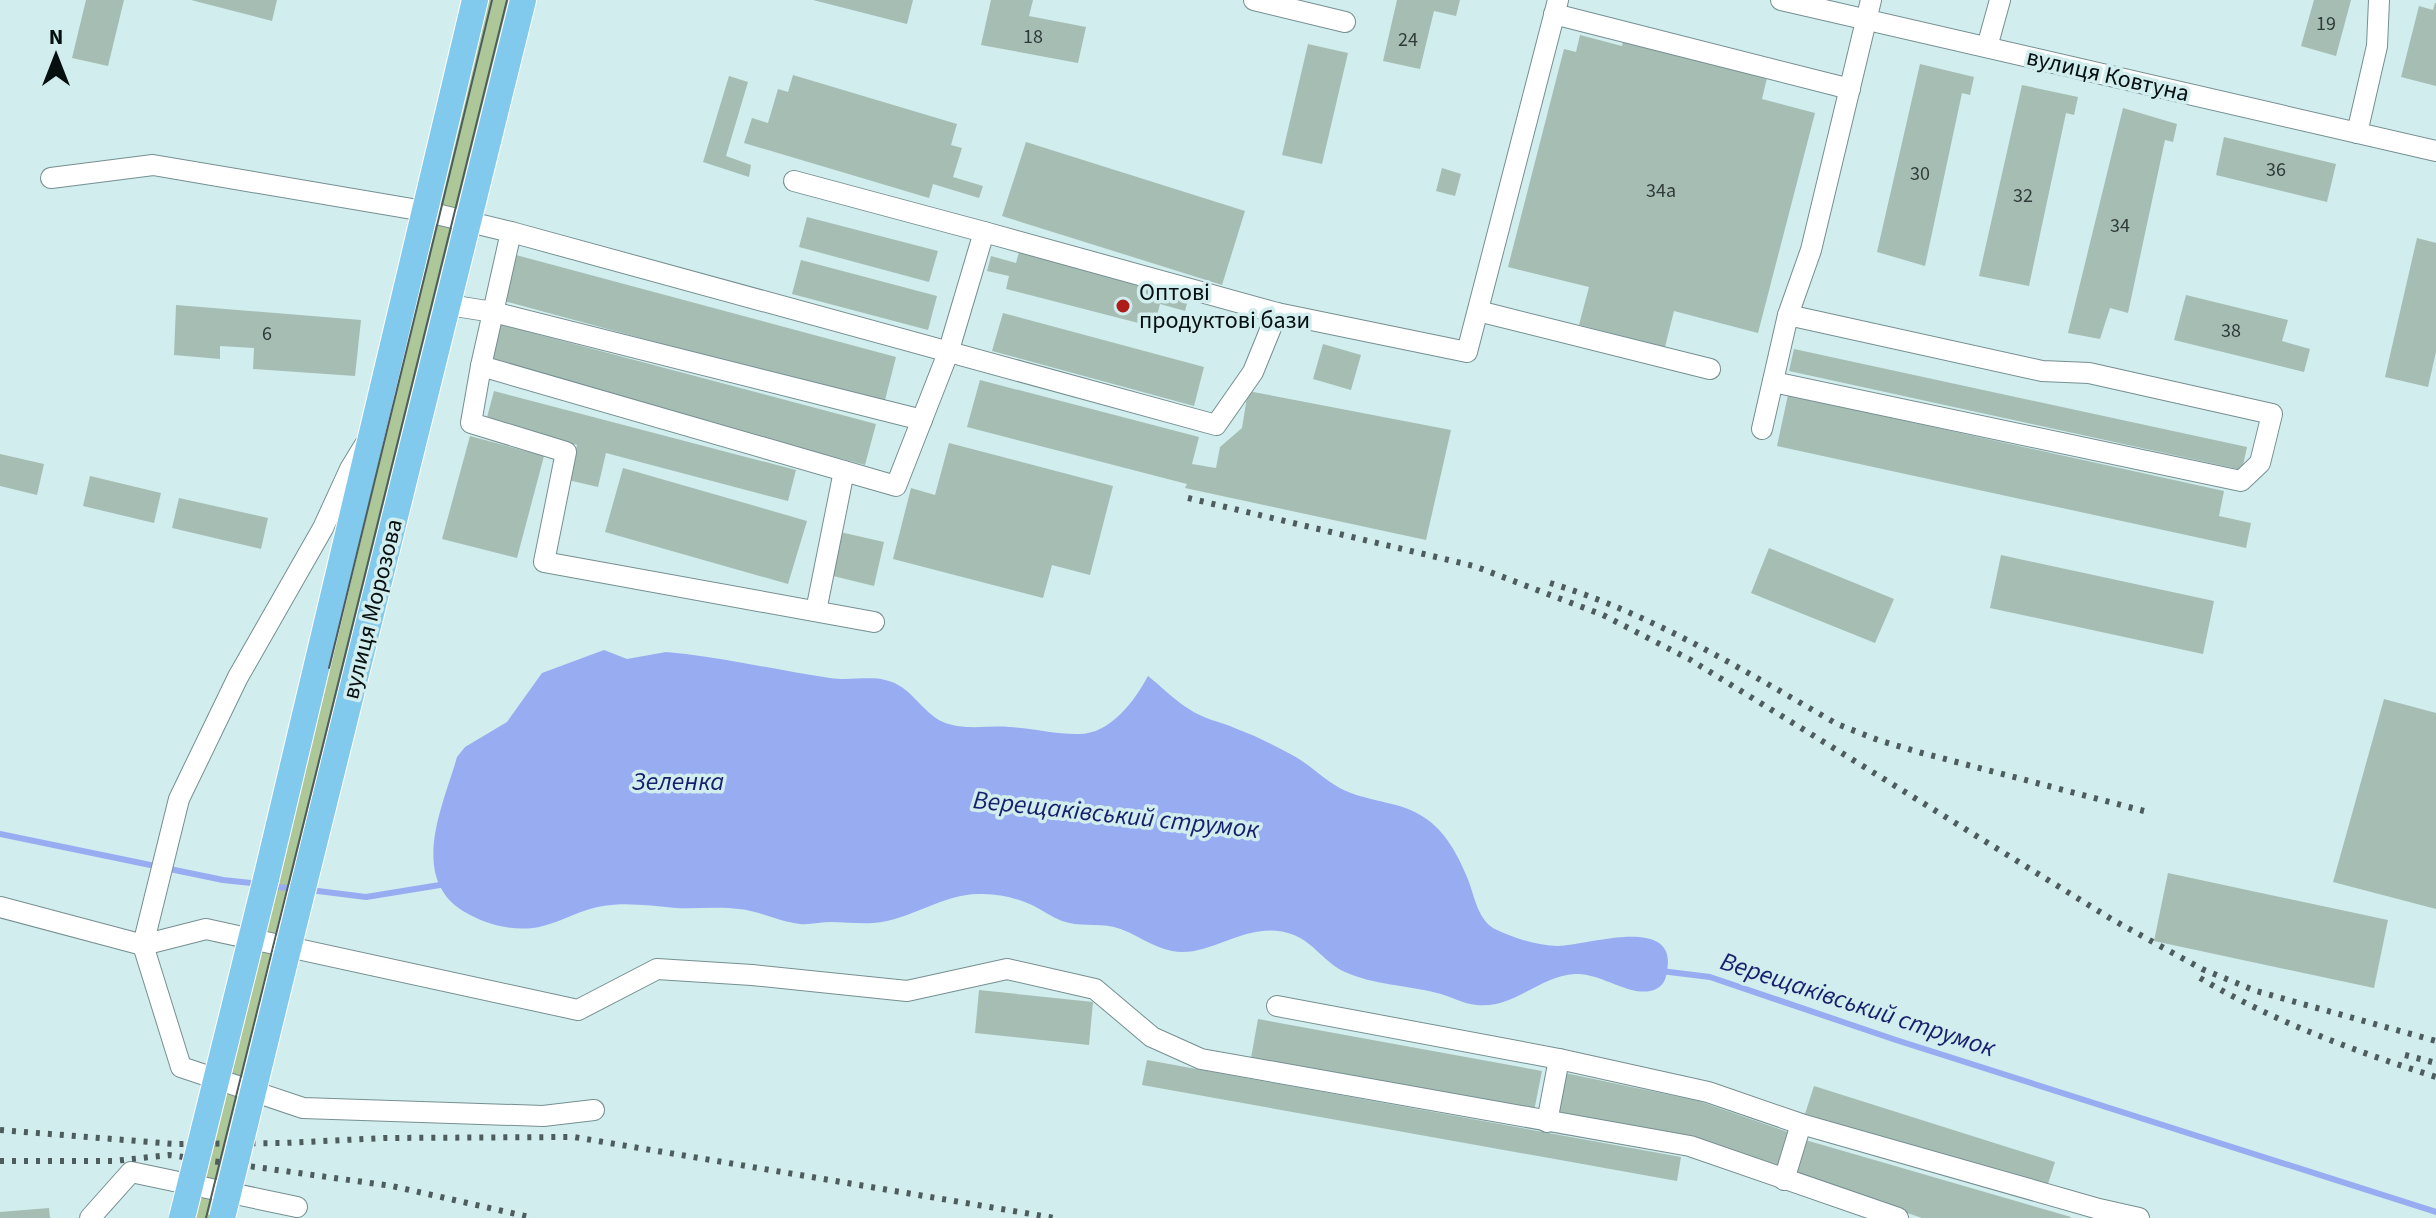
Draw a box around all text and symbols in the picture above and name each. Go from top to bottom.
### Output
house number: 19 [2316,10,2336,38]
north arrow [16,16,96,96]
text: N [49,21,63,53]
house number: 18 [1023,23,1043,51]
house number: 24 [1398,26,1418,54]
street label: вулиця Ковтуна [2023,40,2193,111]
house number: 36 [2266,156,2286,184]
house number: 30 [1910,160,1930,188]
house number: 34а [1646,177,1676,205]
house number: 32 [2013,182,2033,210]
house number: 34 [2110,212,2130,240]
place label: Оптові продуктові бази [1139,275,1310,338]
marker: Оптові продуктові бази [1114,297,1132,315]
house number: 38 [2221,317,2241,345]
house number: 6 [262,320,272,348]
street label: вулиця Морозова [333,515,412,703]
water label: Зеленка [632,763,724,800]
water label: Верещаківський струмок [971,781,1261,848]
water label: Верещаківський струмок [1716,943,2001,1067]

